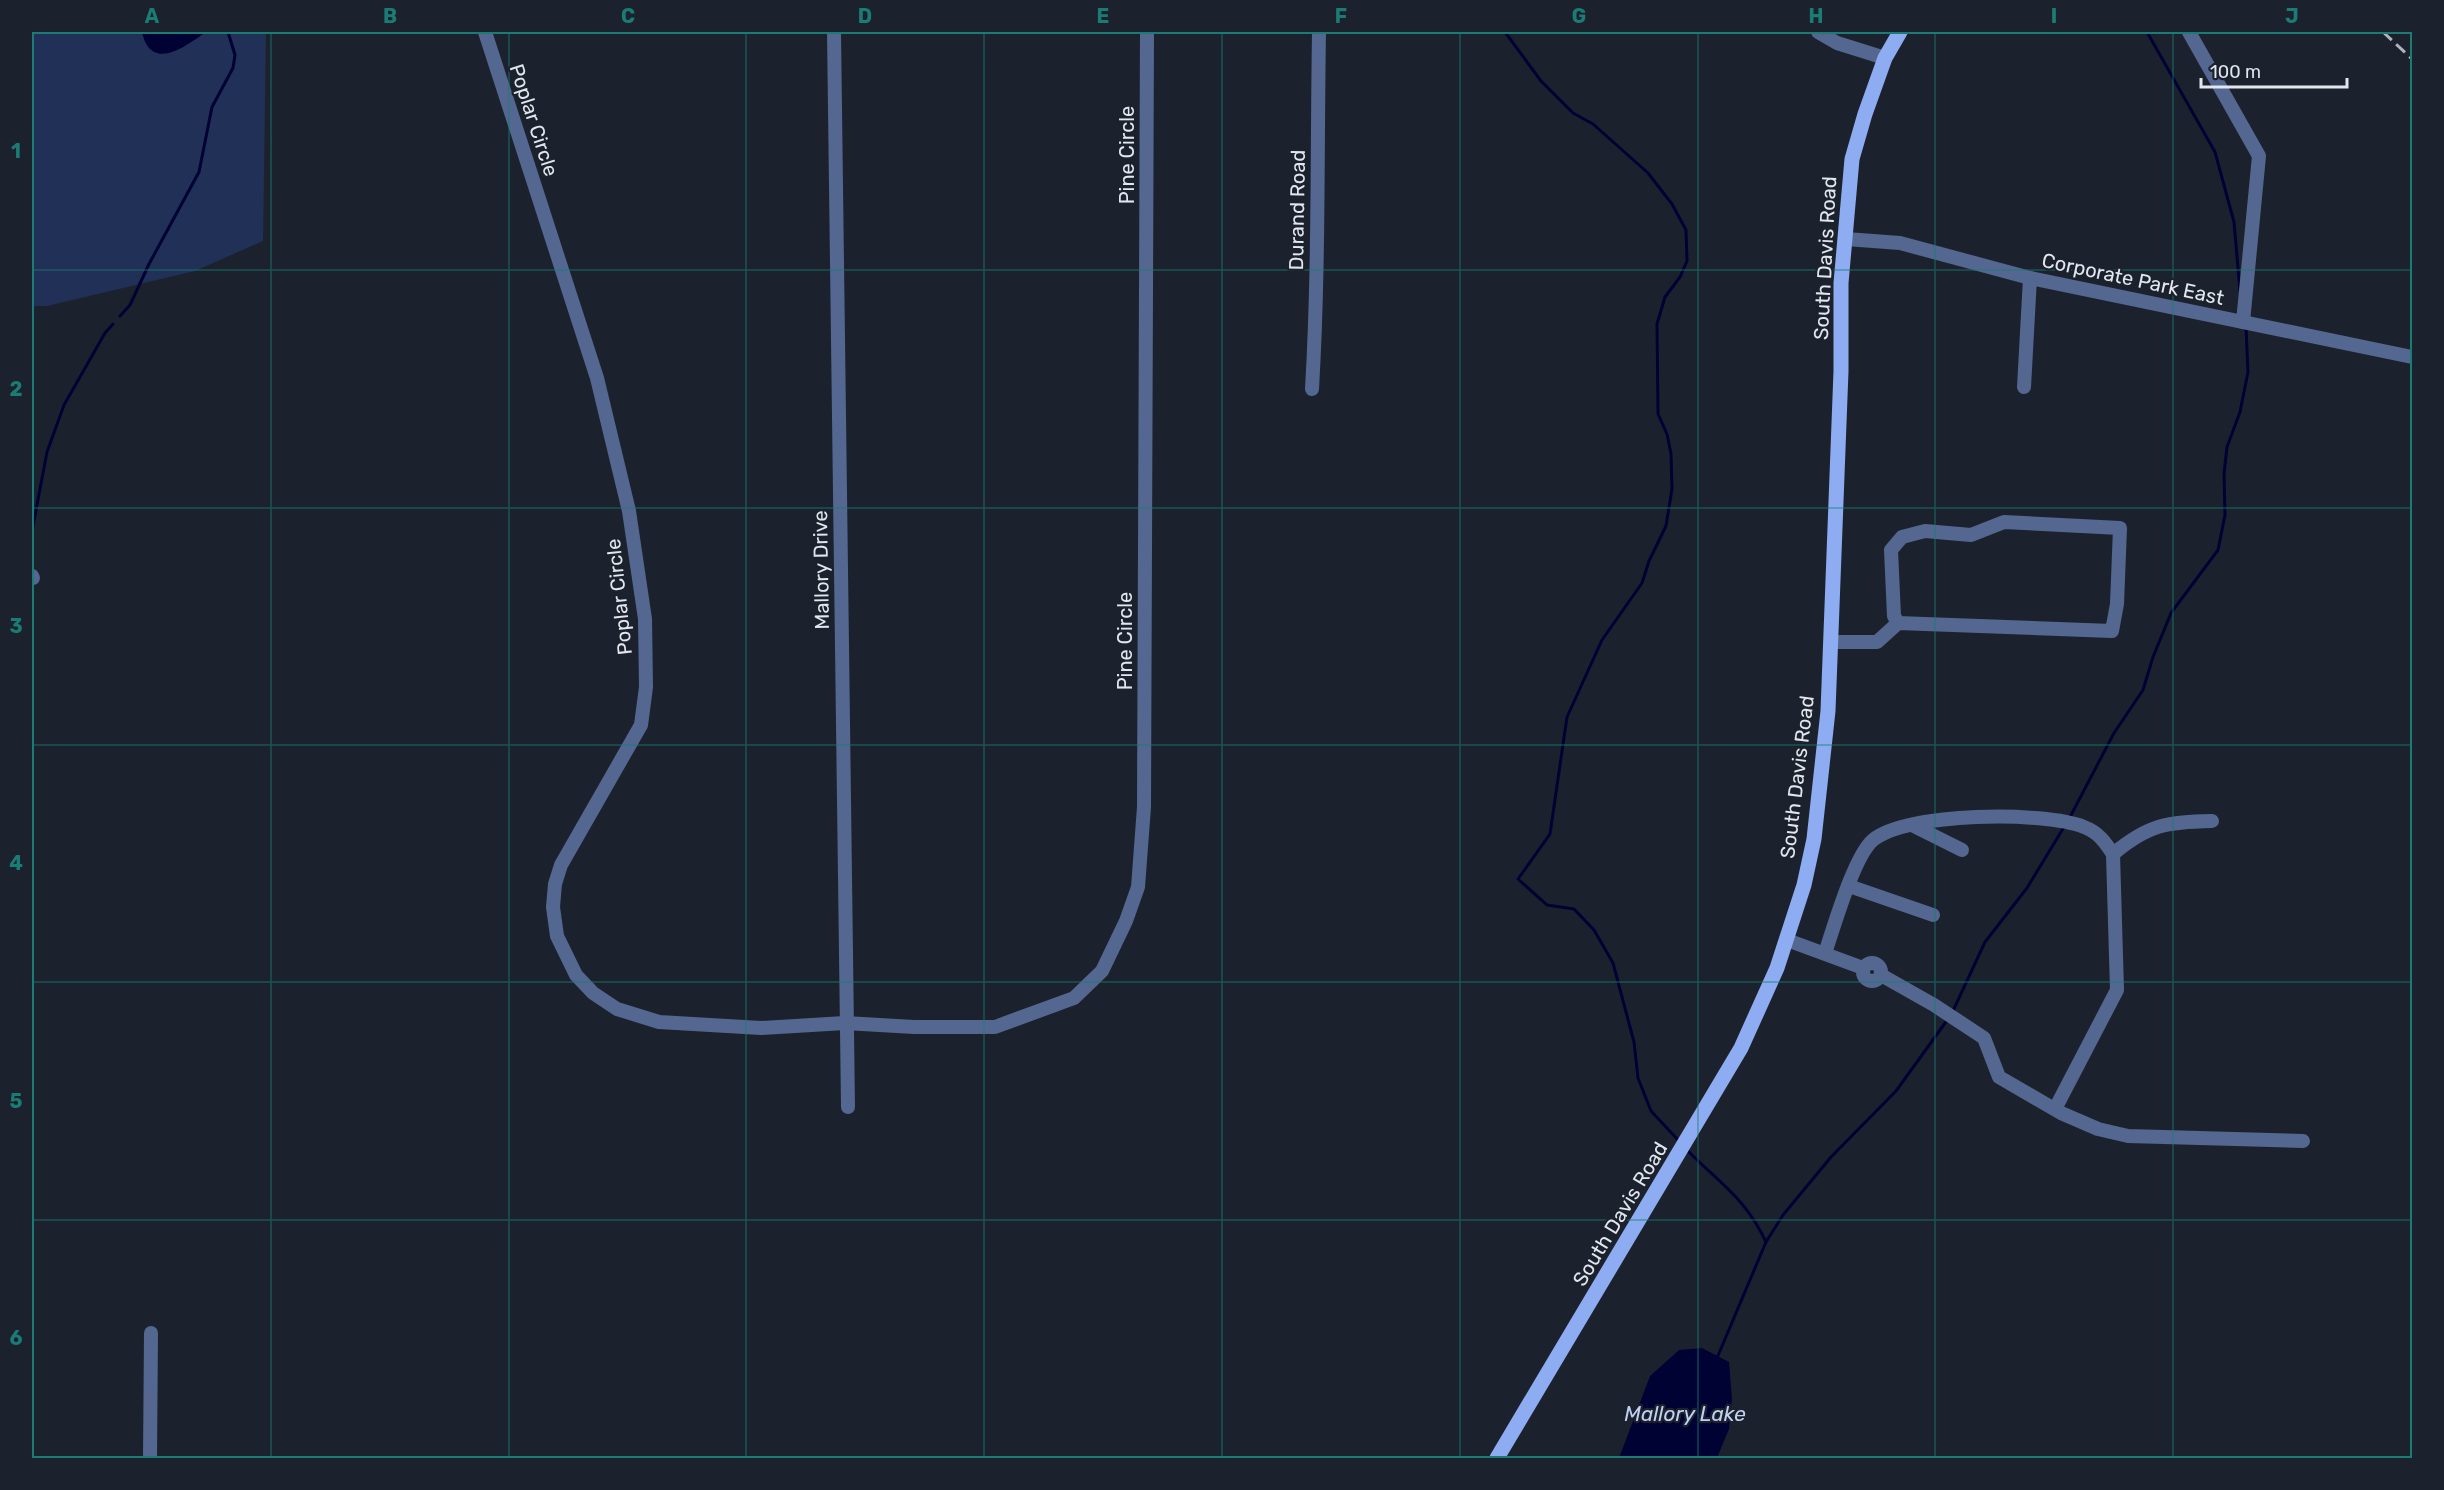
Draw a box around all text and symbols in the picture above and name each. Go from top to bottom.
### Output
text: A [145,4,160,28]
text: B [383,4,397,28]
text: C [621,4,635,28]
text: D [858,4,872,28]
text: E [1097,4,1109,28]
text: F [1335,4,1347,28]
text: G [1572,4,1586,28]
text: H [1809,4,1823,28]
text: I [2051,4,2057,28]
text: J [2285,4,2299,28]
scale bar [2201,51,2346,89]
street label: Poplar Circle [505,61,563,179]
text: 100 m [2210,61,2261,83]
street label: Pine Circle [1115,106,1139,204]
text: 1 [11,139,21,163]
street label: Durand Road [1284,149,1310,271]
street label: South Davis Road [1809,176,1841,340]
street label: Corporate Park East [2040,248,2226,310]
text: 2 [10,377,23,401]
street label: Mallory Drive [808,510,834,630]
street label: Poplar Circle [601,538,637,656]
street label: Pine Circle [1113,592,1137,690]
text: 3 [9,614,23,638]
street label: South Davis Road [1775,694,1819,860]
text: 4 [9,851,23,875]
text: 5 [10,1089,23,1113]
street label: South Davis Road [1568,1138,1672,1290]
text: 6 [9,1326,23,1350]
water label: Mallory Lake [1624,1401,1746,1426]

